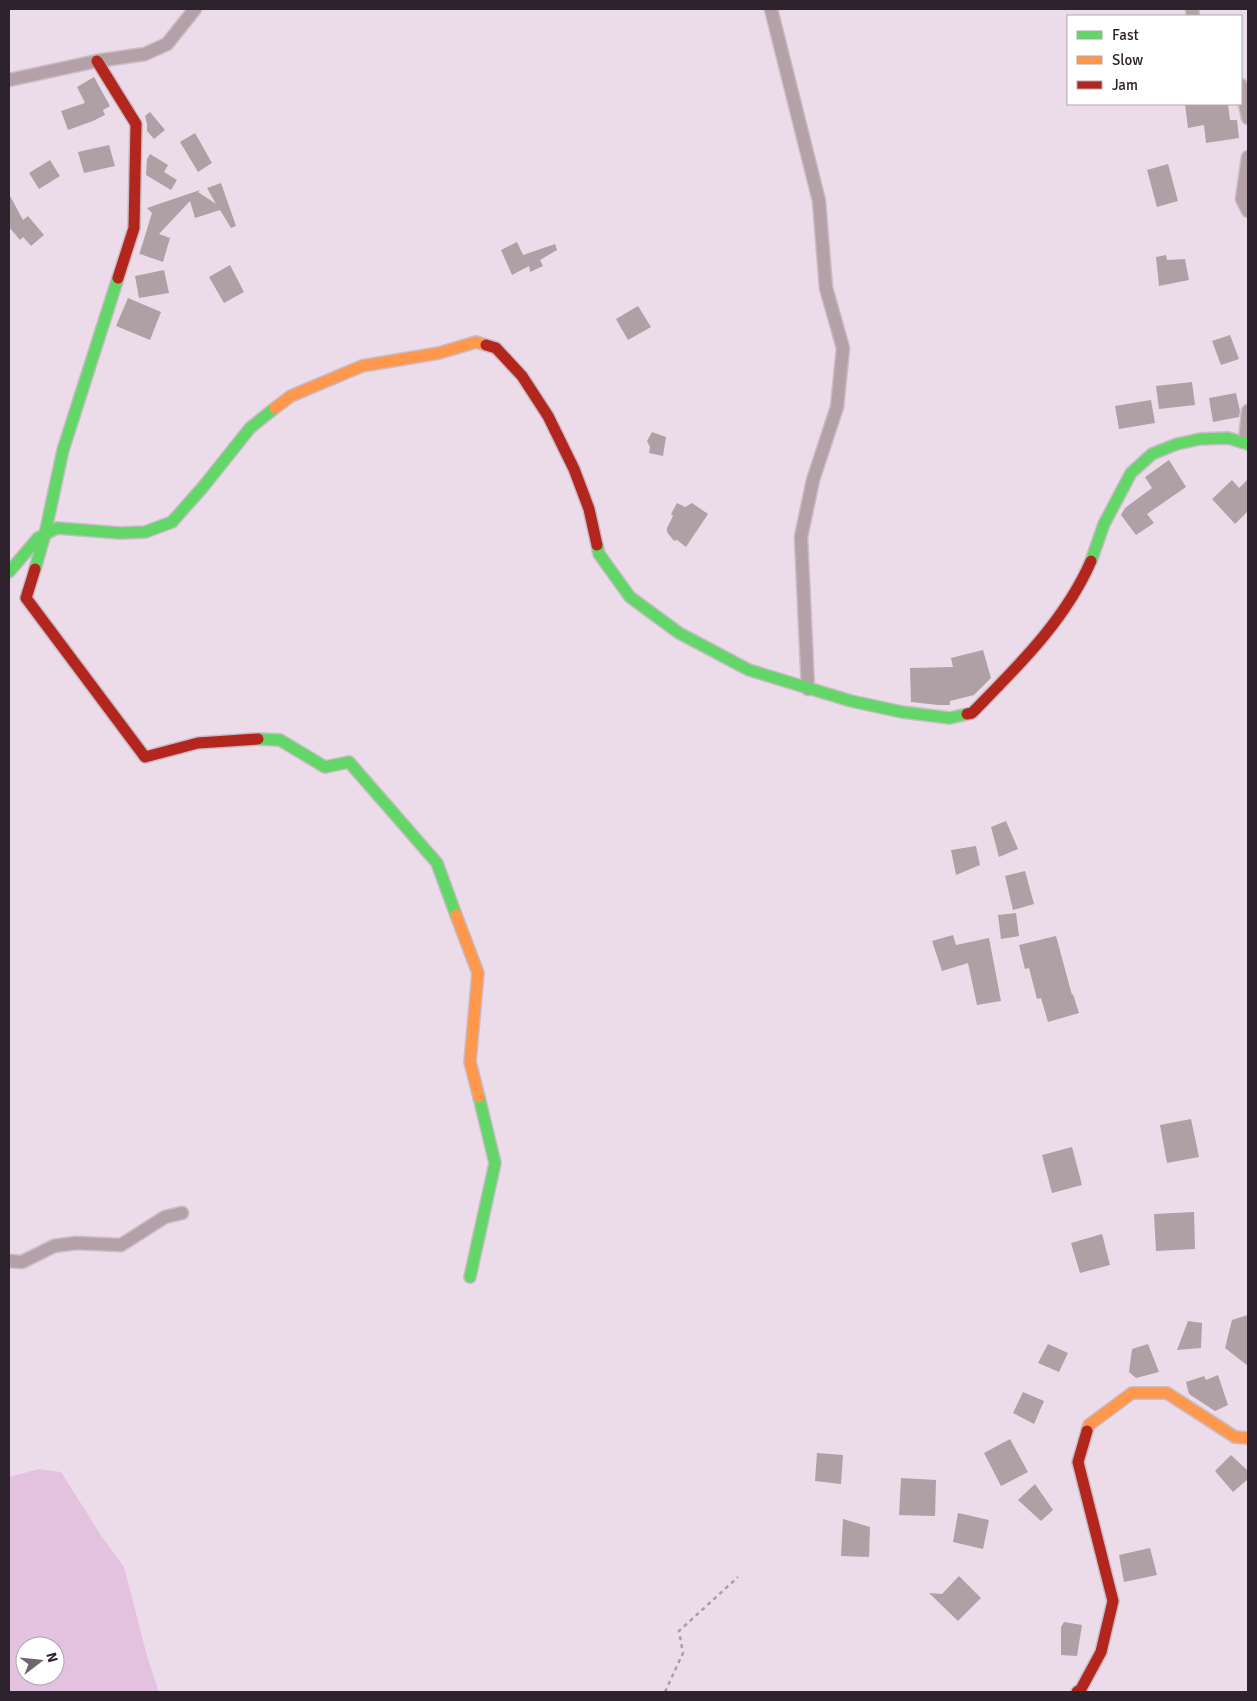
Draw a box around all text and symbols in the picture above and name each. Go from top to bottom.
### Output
legend [1067,15,1242,105]
text: Fast [1112,26,1139,44]
text: Slow [1112,51,1143,69]
text: Jam [1112,76,1138,94]
north arrow [15,1636,65,1686]
text: N [43,1651,62,1665]

